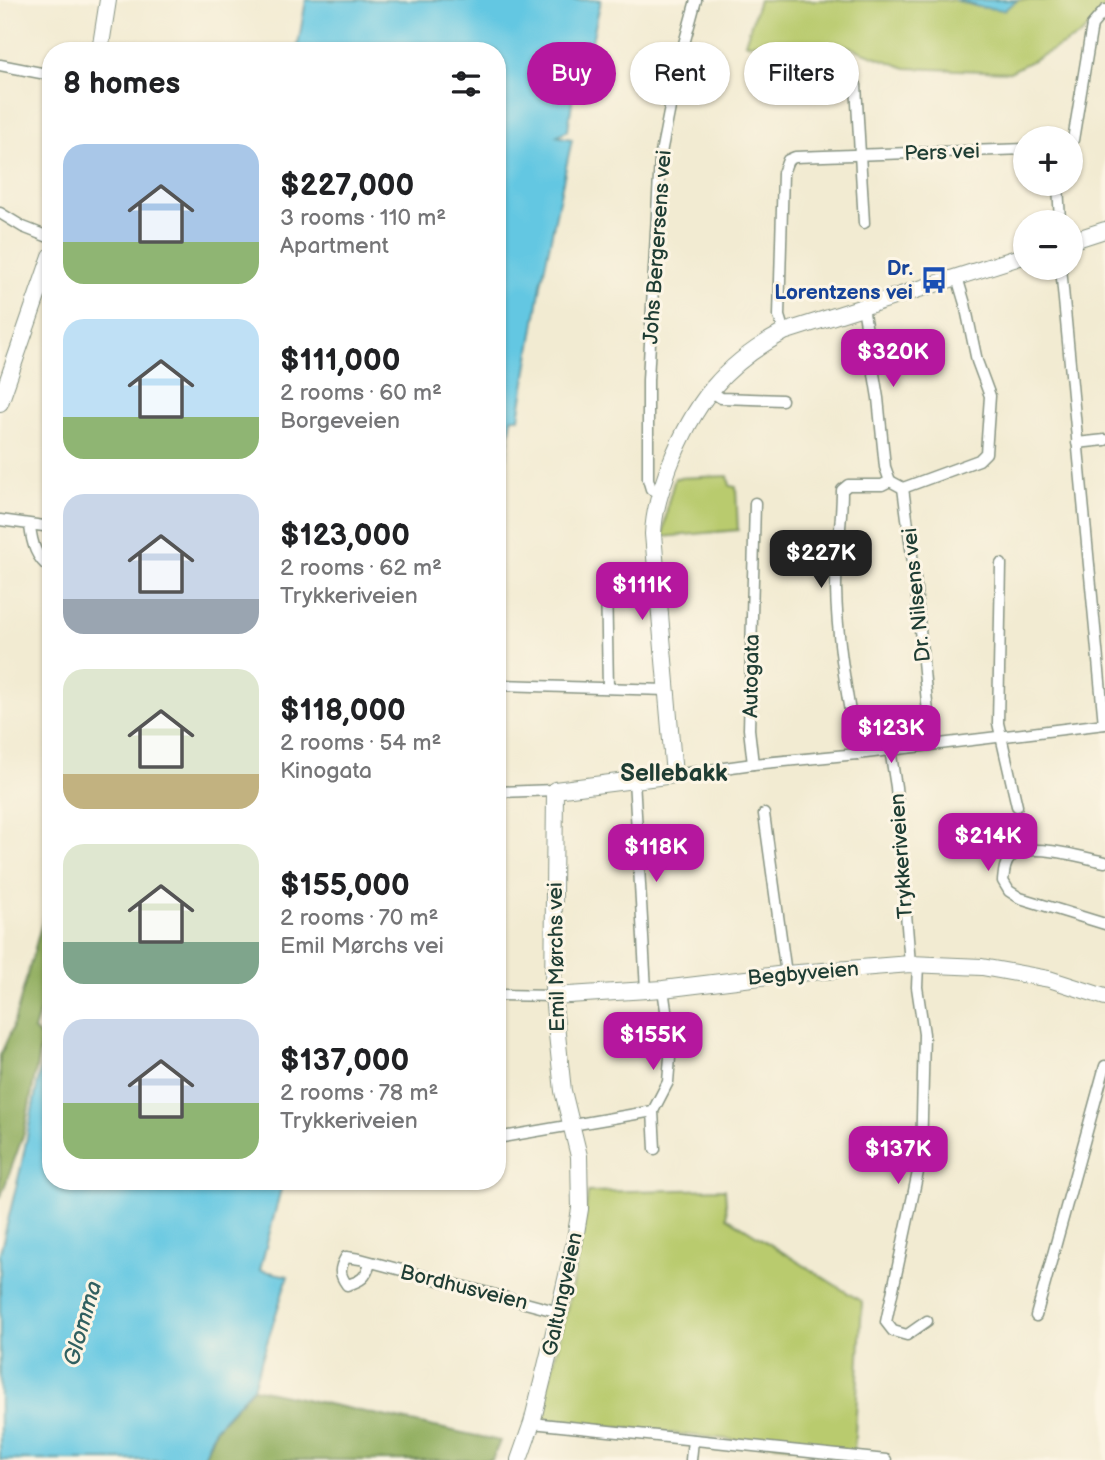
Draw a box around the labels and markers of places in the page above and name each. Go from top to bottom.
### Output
place label: Dr. Lorentzens vei [774,256,913,305]
bus stop icon: Dr. Lorentzens vei [919,265,949,295]
pin: $320K [844,330,942,389]
pin: $227K [772,530,870,590]
pin: $111K [593,562,691,622]
pin: $123K [842,706,940,765]
pin: $214K [939,814,1037,873]
pin: $118K [607,824,705,884]
pin: $155K [604,1012,702,1072]
pin: $137K [849,1126,947,1186]

